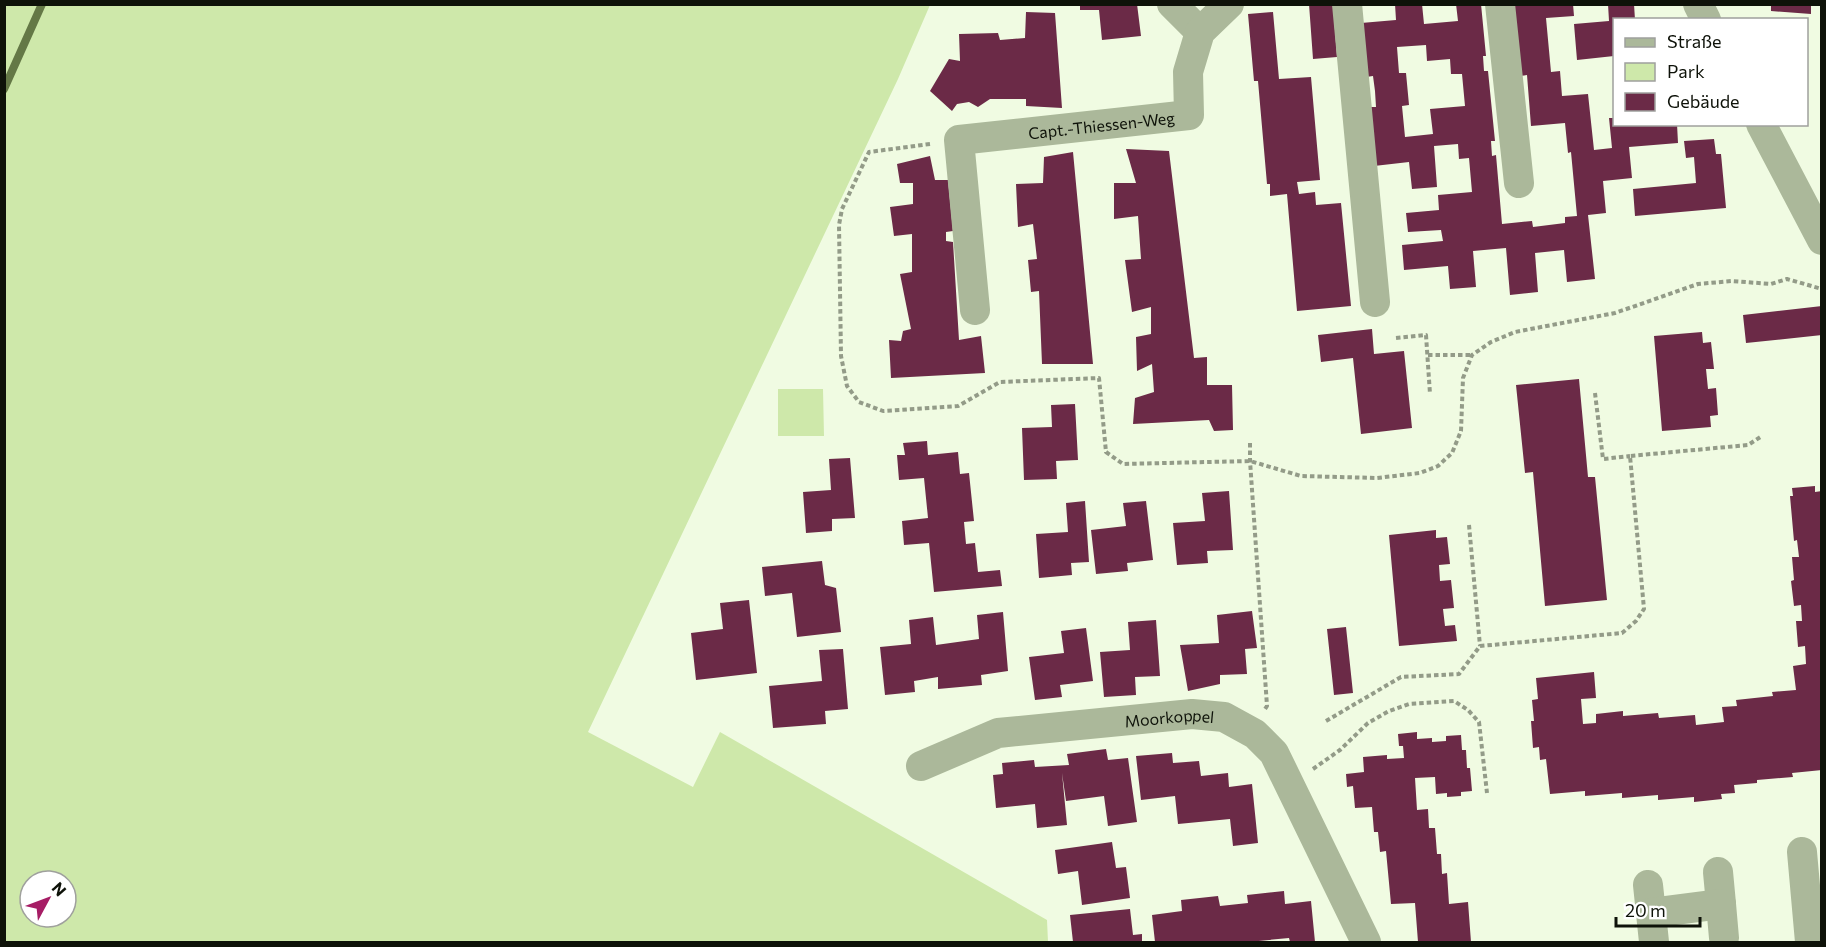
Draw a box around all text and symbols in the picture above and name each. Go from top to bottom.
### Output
legend [1613,18,1808,126]
text: Straße [1667,30,1722,52]
text: Park [1667,60,1705,82]
text: Gebäude [1667,90,1740,112]
street label: Capt.-Thiessen-Weg [1027,107,1176,142]
street label: Moorkoppel [1124,705,1215,730]
north arrow [18,869,78,929]
text: N [49,878,71,900]
scale bar [1616,890,1700,928]
text: 20 m [1625,899,1666,921]

